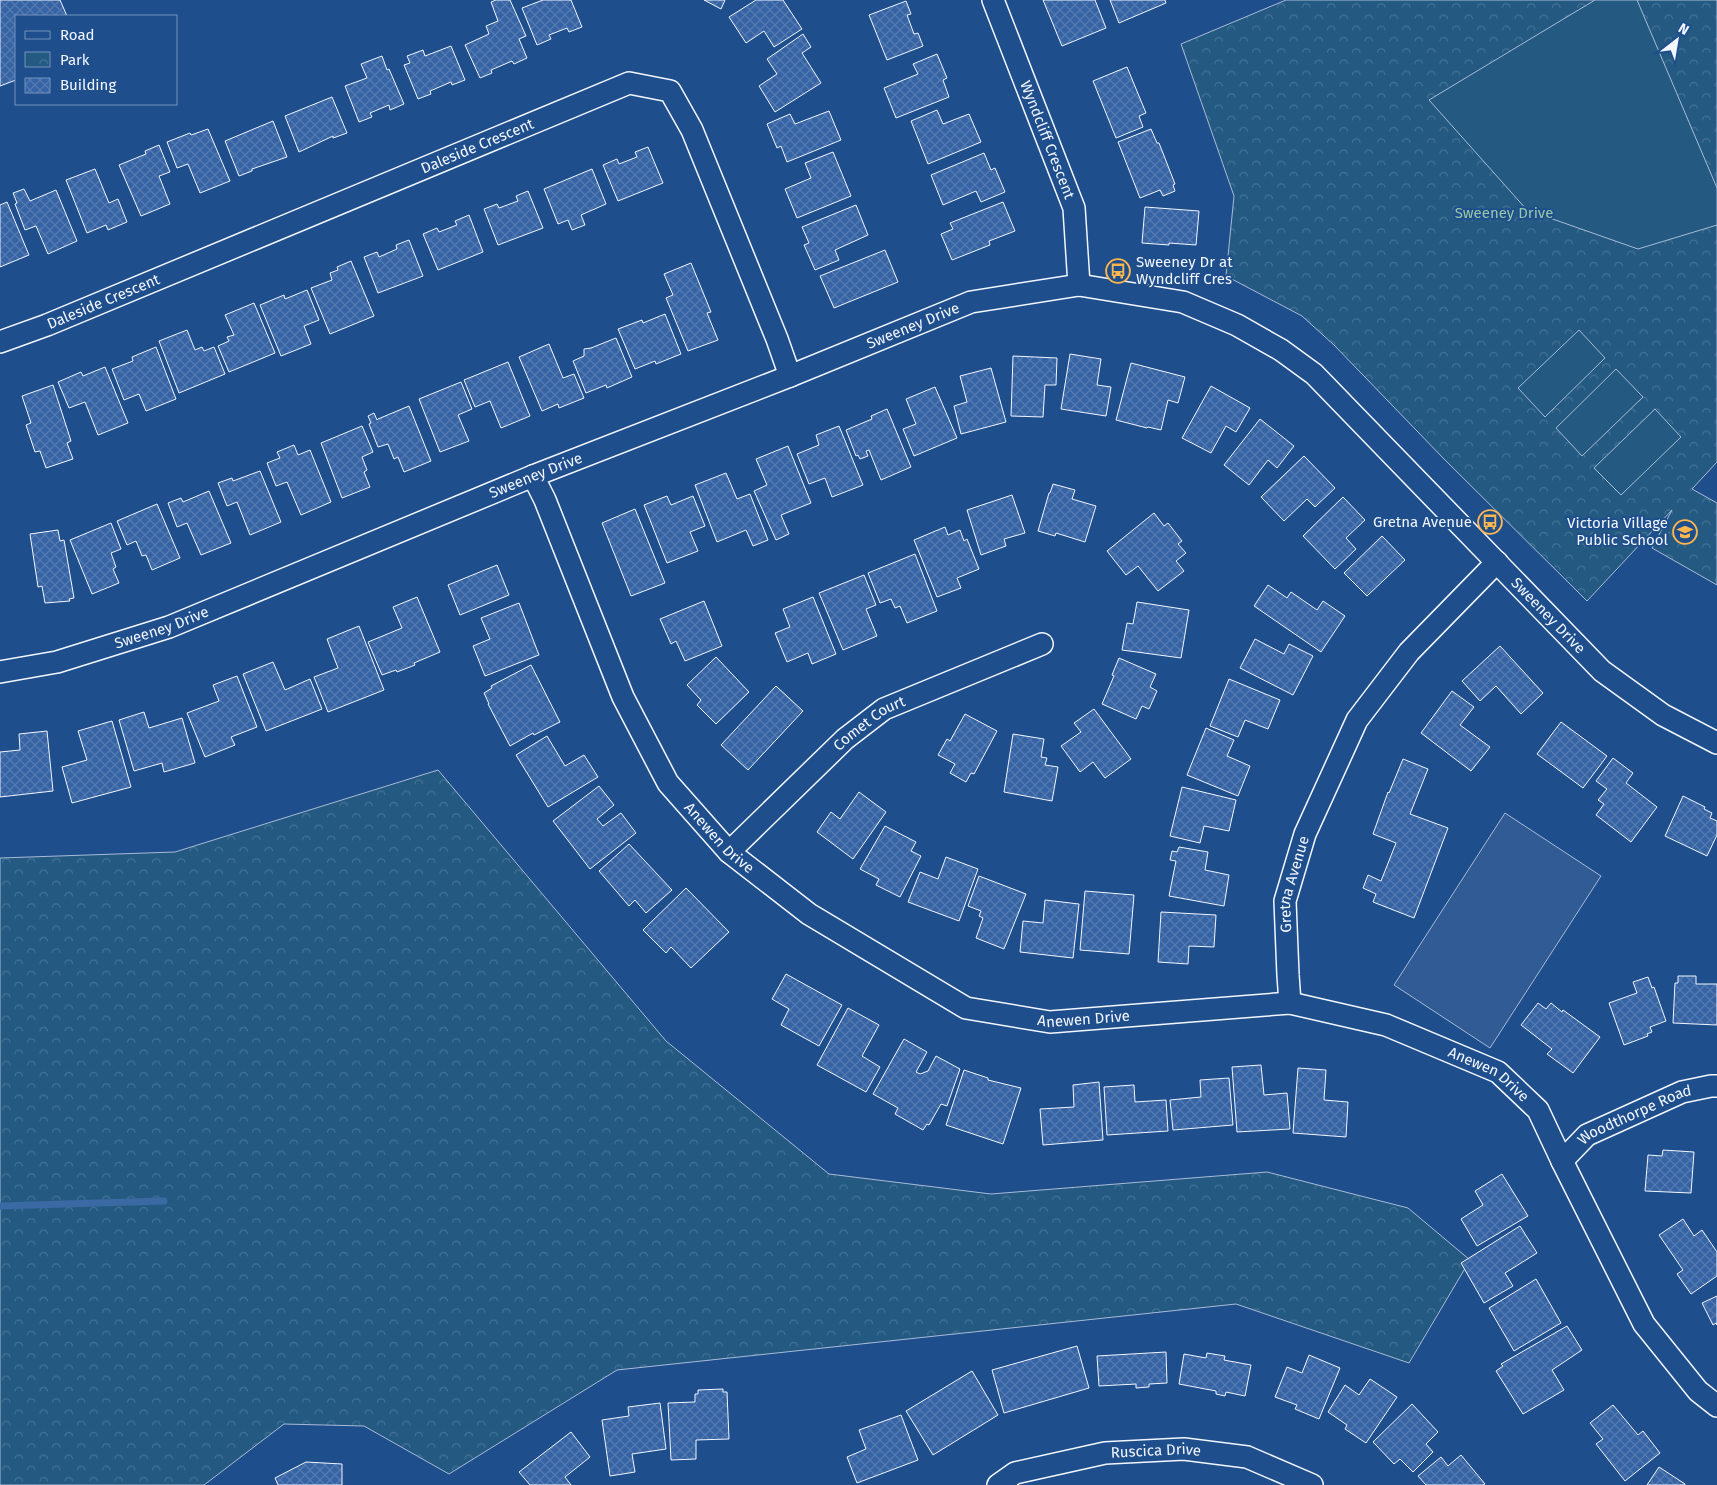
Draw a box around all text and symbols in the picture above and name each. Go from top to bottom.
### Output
legend [15,15,178,105]
north arrow [1652,15,1702,65]
text: N [1675,20,1692,39]
text: Road [60,26,95,44]
text: Park [60,51,90,69]
text: Building [60,76,116,94]
street label: Wyndcliff Crescent [1016,78,1079,202]
street label: Daleside Crescent [418,114,537,178]
park label: Sweeney Drive [1455,204,1553,222]
place label: Sweeney Dr at Wyndcliff Cres [1136,253,1233,288]
bus stop icon: Sweeney Dr at Wyndcliff Cres [1105,258,1131,284]
street label: Daleside Crescent [44,270,163,333]
street label: Sweeney Drive [864,299,962,353]
street label: Sweeney Drive [486,449,585,502]
bus stop icon: Gretna Avenue [1477,509,1503,535]
place label: Gretna Avenue [1373,513,1472,531]
place label: Victoria Village Public School [1567,514,1669,549]
school or university icon: Victoria Village Public School [1672,519,1698,545]
street label: Sweeney Drive [1507,574,1589,657]
street label: Sweeney Drive [112,603,211,652]
street label: Comet Court [829,692,908,755]
street label: Anewen Drive [680,799,758,877]
street label: Gretna Avenue [1275,834,1313,933]
street label: Anewen Drive [1036,1007,1131,1031]
street label: Anewen Drive [1445,1043,1533,1106]
street label: Woodthorpe Road [1574,1081,1693,1148]
street label: Ruscica Drive [1110,1440,1202,1462]

